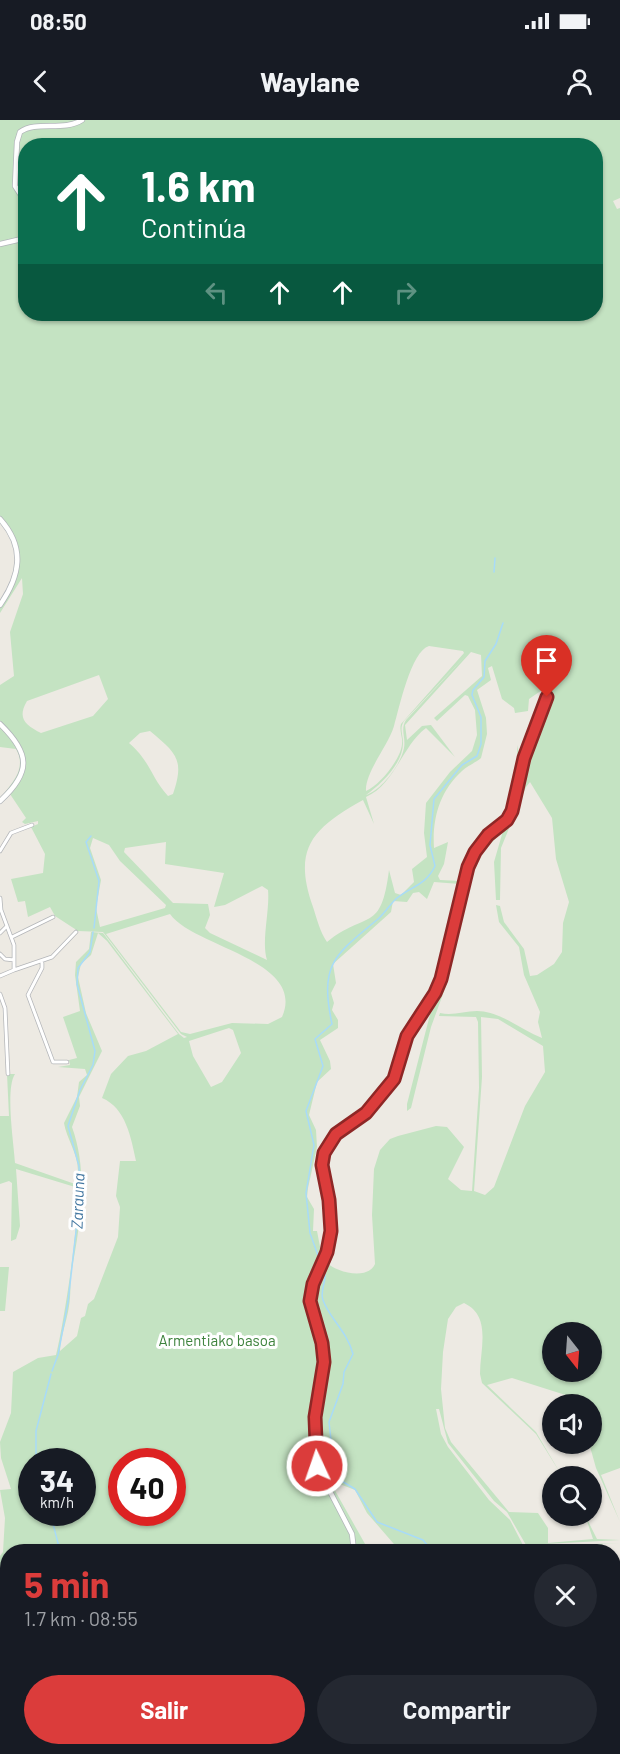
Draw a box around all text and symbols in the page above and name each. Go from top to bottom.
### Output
text: 08:50 [30,8,87,34]
icon: back [24,65,57,98]
text: Waylane [260,65,360,97]
icon: person [563,65,596,98]
text: 1.6 km [141,160,256,210]
icon: ahead [42,162,120,240]
text: Continúa [141,211,246,243]
icon: left [200,276,233,309]
icon: ahead [263,276,296,309]
icon: ahead [326,276,359,309]
icon: right [389,276,422,309]
pin [521,635,572,697]
icon: arrive [530,644,563,677]
water label: Zarauna [67,1173,87,1229]
north arrow [542,1322,602,1382]
map controls [542,1322,602,1526]
park label: Armentiako basoa [158,1331,276,1349]
button: sound [542,1394,602,1454]
position arrow [285,1434,349,1498]
speed limit sign: 40 [108,1448,186,1526]
text: 34 [40,1462,74,1498]
button: search [542,1466,602,1526]
text: km/h [40,1493,74,1511]
text: 5 min [24,1562,110,1605]
button: close [534,1564,597,1627]
text: 1.7 km · 08:55 [24,1606,138,1630]
button: Salir [24,1675,305,1744]
button: Compartir [317,1675,597,1744]

